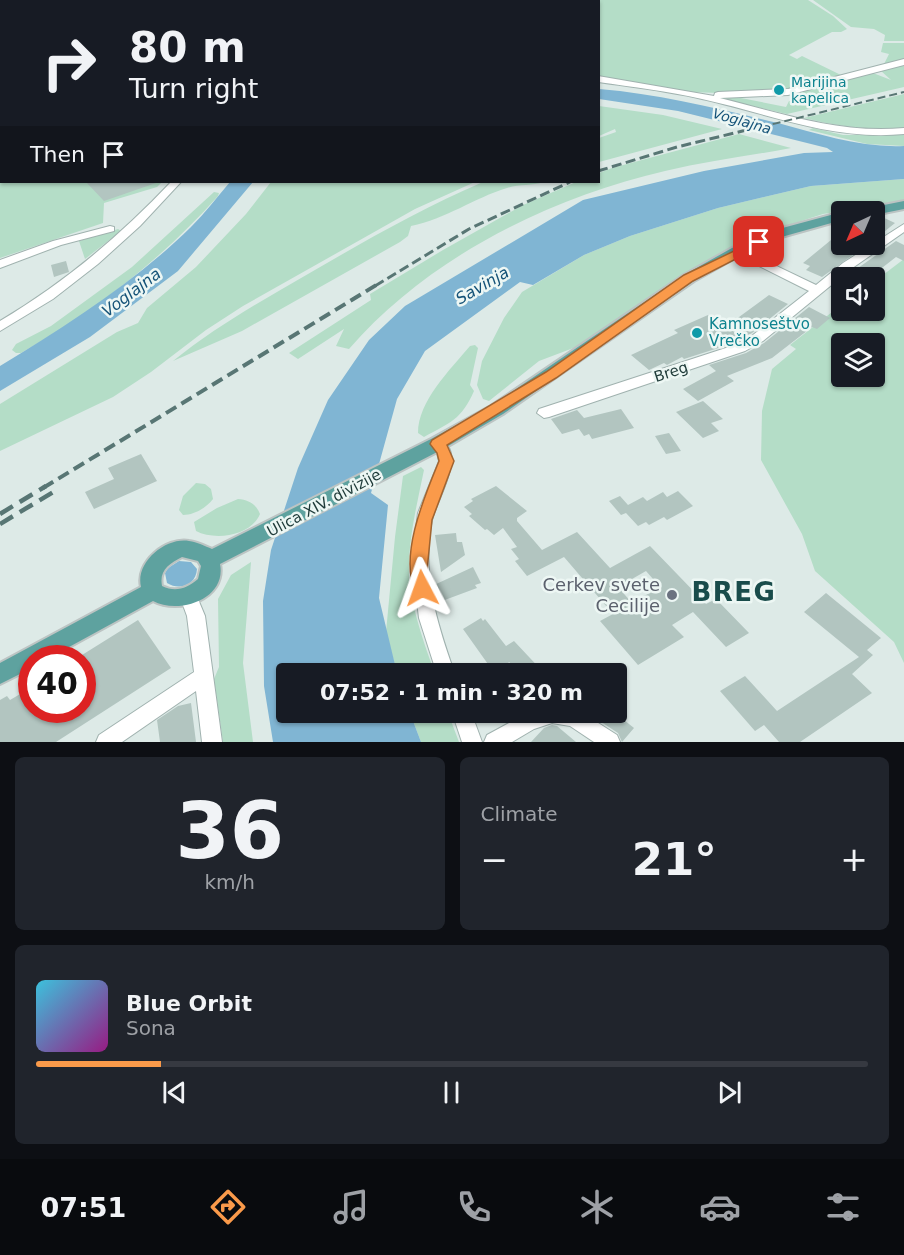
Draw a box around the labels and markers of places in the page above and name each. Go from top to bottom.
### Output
place label: Marijina kapelica [791,74,849,106]
marker: Marijina kapelica [772,83,786,97]
pin [733,216,784,267]
place label: Kamnoseštvo Vrečko [709,315,810,350]
marker: Kamnoseštvo Vrečko [690,326,704,340]
place label: Cerkev svete Cecilije [542,574,660,616]
marker: Cerkev svete Cecilije [665,588,679,602]

